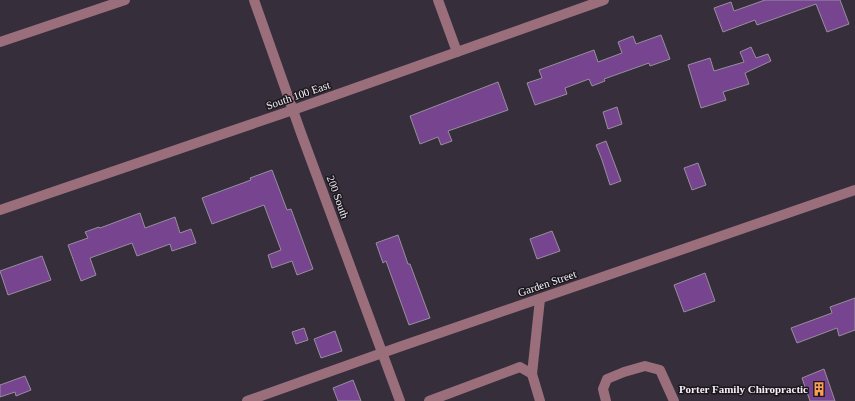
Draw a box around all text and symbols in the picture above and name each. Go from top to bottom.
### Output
street label: South 100 East [265,78,331,112]
street label: 200 South [325,174,351,221]
street label: Garden Street [516,267,578,299]
building icon: Porter Family Chiropractic [811,381,827,397]
place label: Porter Family Chiropractic [679,383,808,395]

